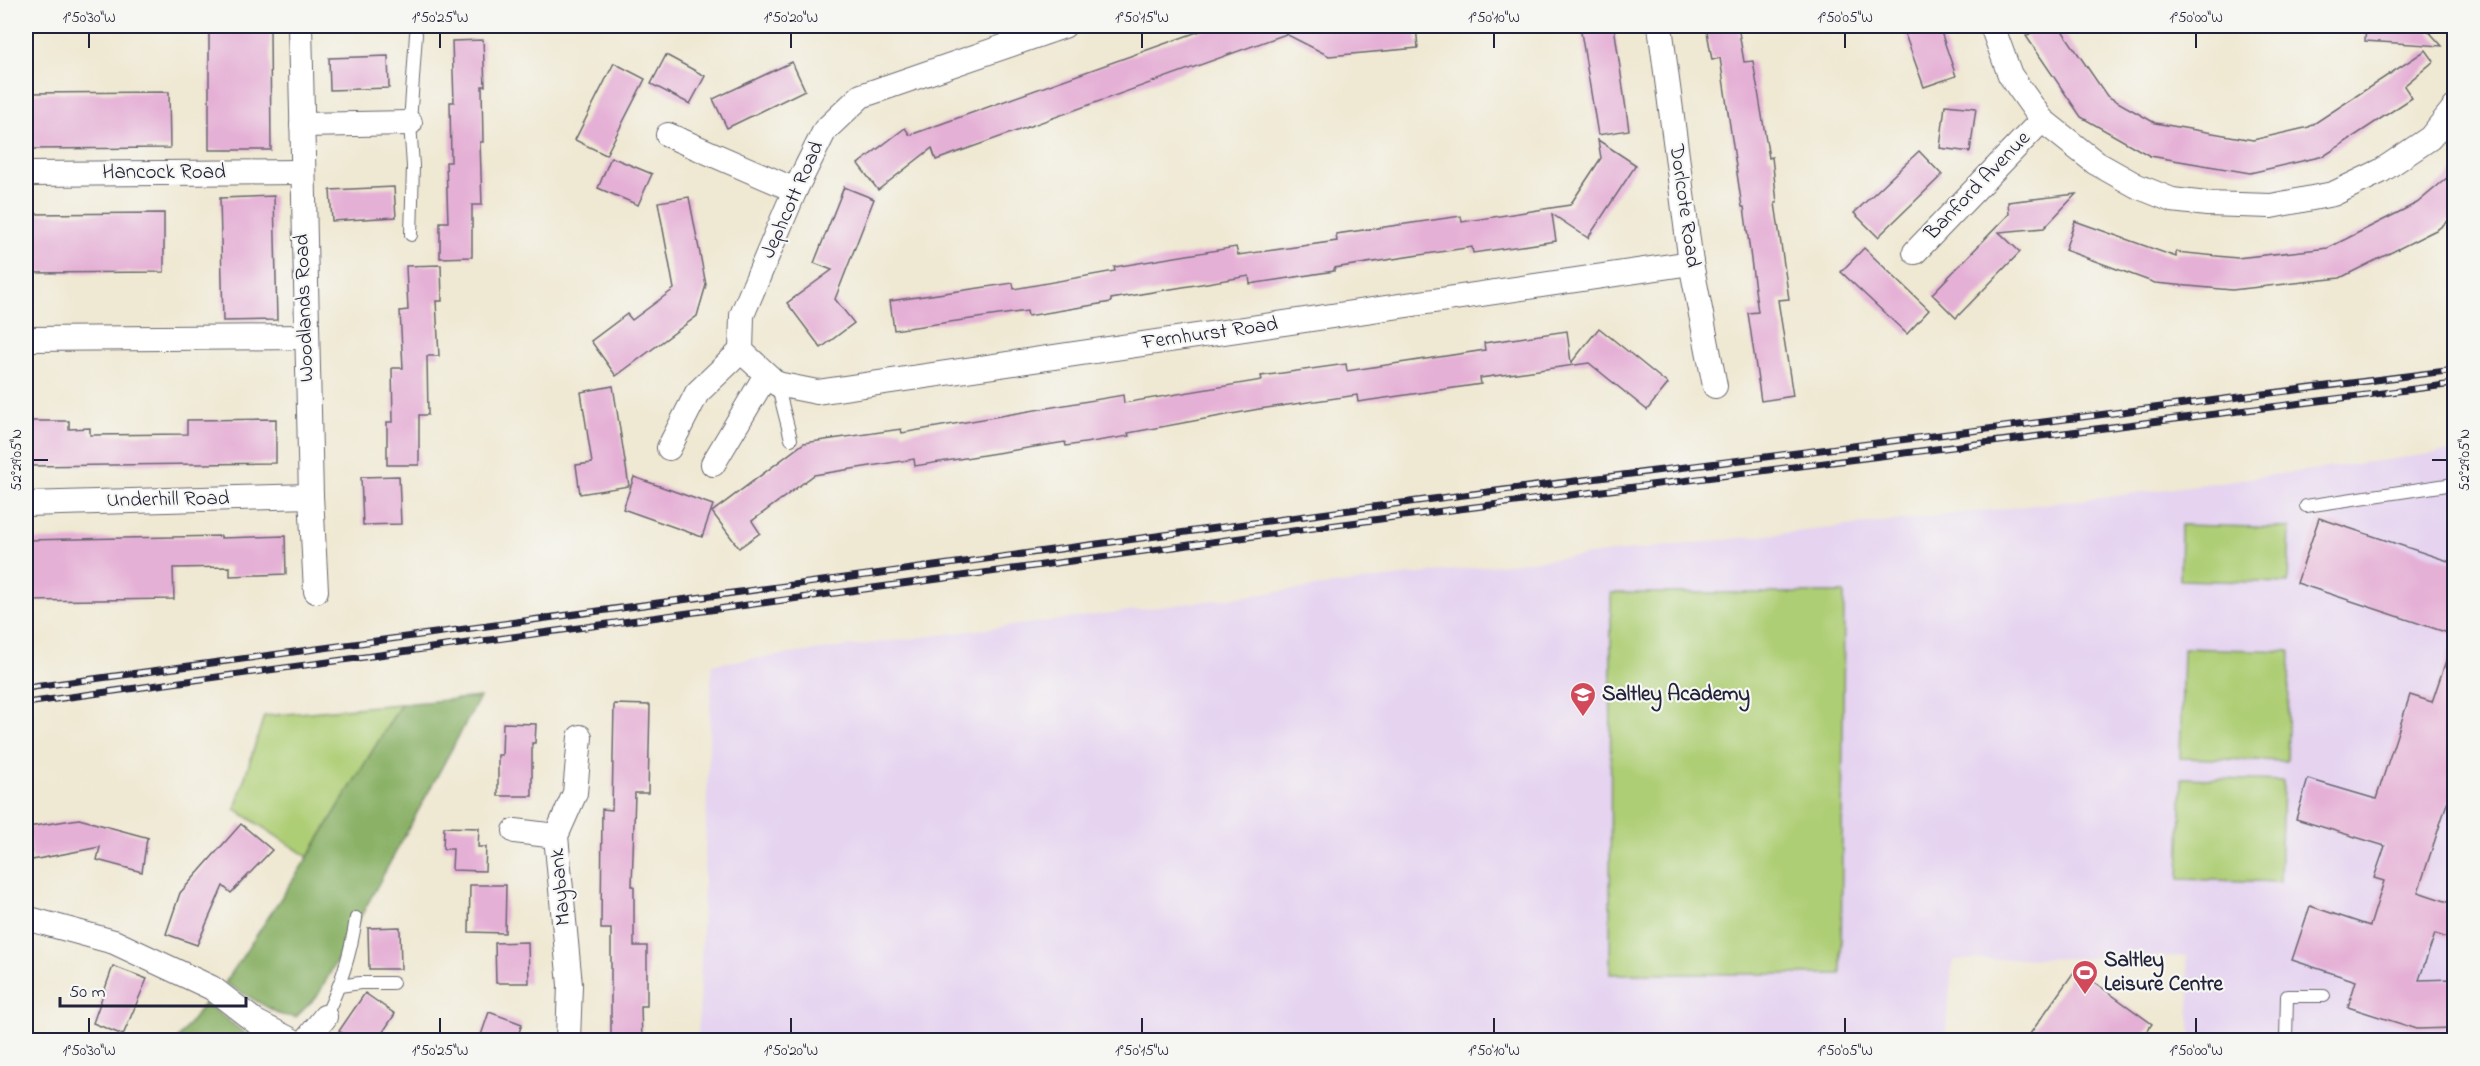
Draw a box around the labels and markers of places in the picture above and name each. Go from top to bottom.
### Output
school or university icon: Saltley Academy [1568,680,1598,718]
place label: Saltley Academy [1602,680,1750,712]
place label: Saltley Leisure Centre [2104,946,2224,1000]
sports icon: Saltley Leisure Centre [2070,958,2100,996]

